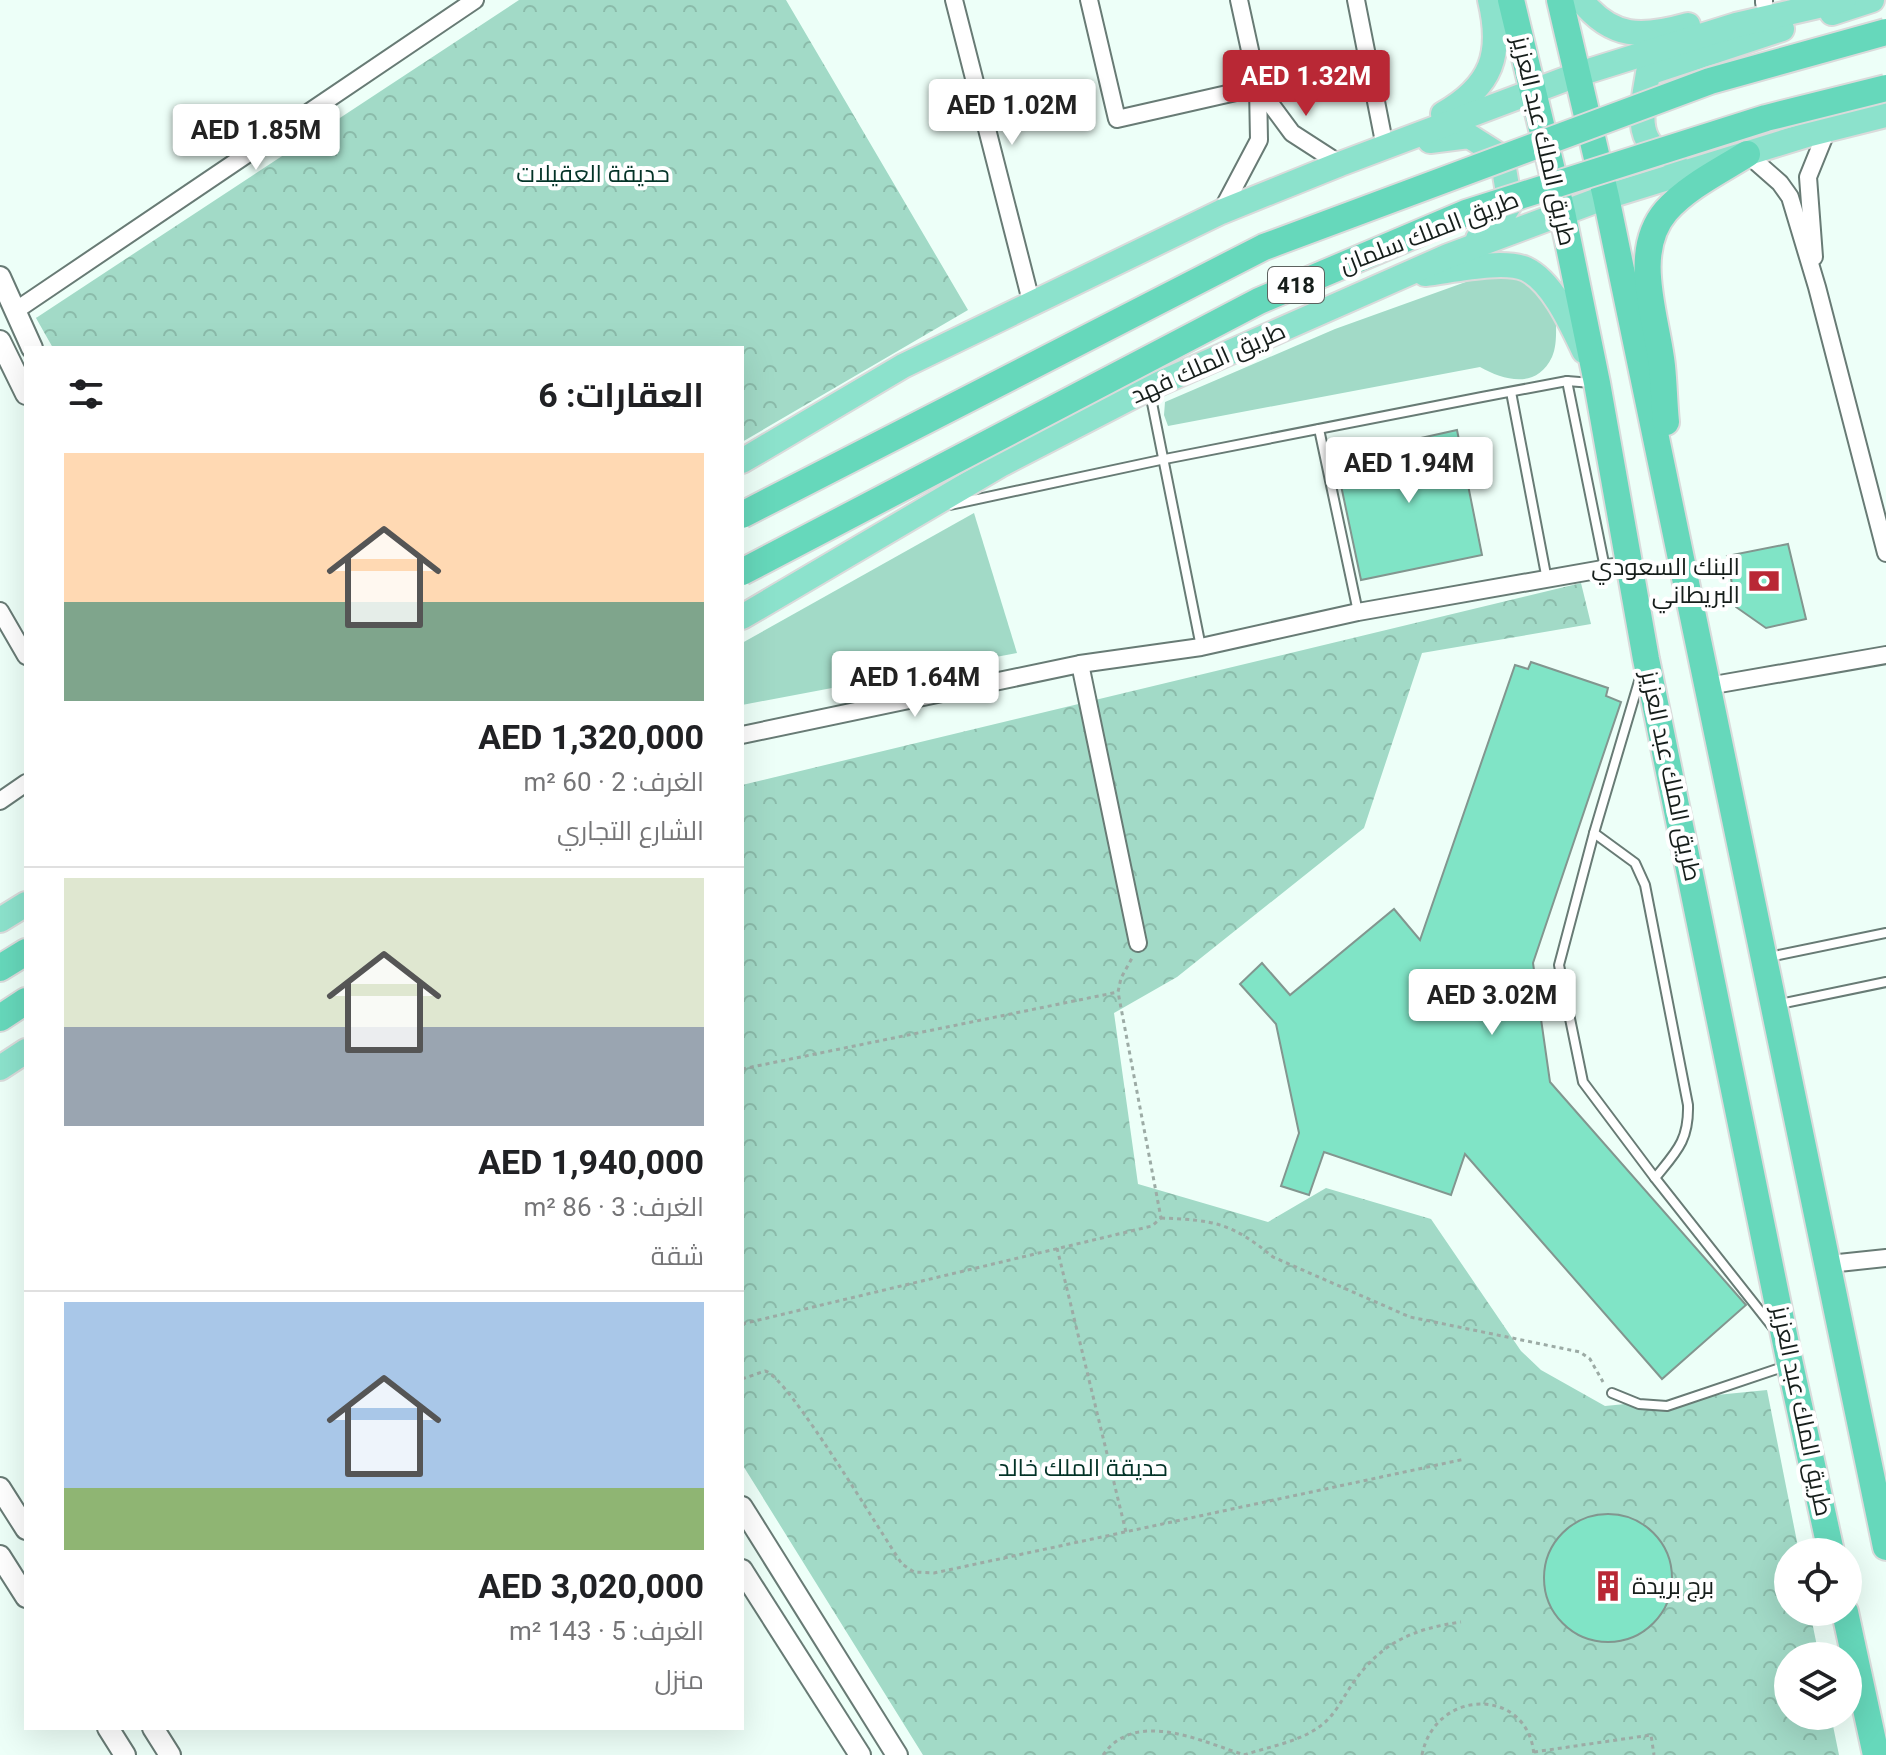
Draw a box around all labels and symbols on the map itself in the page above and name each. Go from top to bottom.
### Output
street label: طريق الملك عبد العزيز [1505,32,1582,249]
pin: AED 1.32M [1214,50,1398,118]
pin: AED 1.02M [920,79,1104,147]
pin: AED 1.85M [164,104,348,172]
park label: حديقة العقيلات [516,160,670,188]
street label: طريق الملك سلمان [1336,185,1523,280]
road number: 418 [1268,267,1324,303]
street label: طريق الملك فهد [1126,316,1290,411]
pin: AED 1.94M [1317,437,1501,505]
place label: البنك السعودي البريطاني [1591,553,1740,614]
bank icon: البنك السعودي البريطاني [1747,564,1781,598]
pin: AED 1.64M [823,651,1007,719]
street label: طريق الملك عبد العزيز [1634,666,1707,884]
pin: AED 3.02M [1400,969,1584,1037]
street label: طريق الملك عبد العزيز [1765,1301,1838,1519]
park label: حديقة الملك خالد [998,1454,1168,1482]
building icon: برج بريدة [1591,1569,1625,1603]
place label: برج بريدة [1632,1572,1714,1602]

